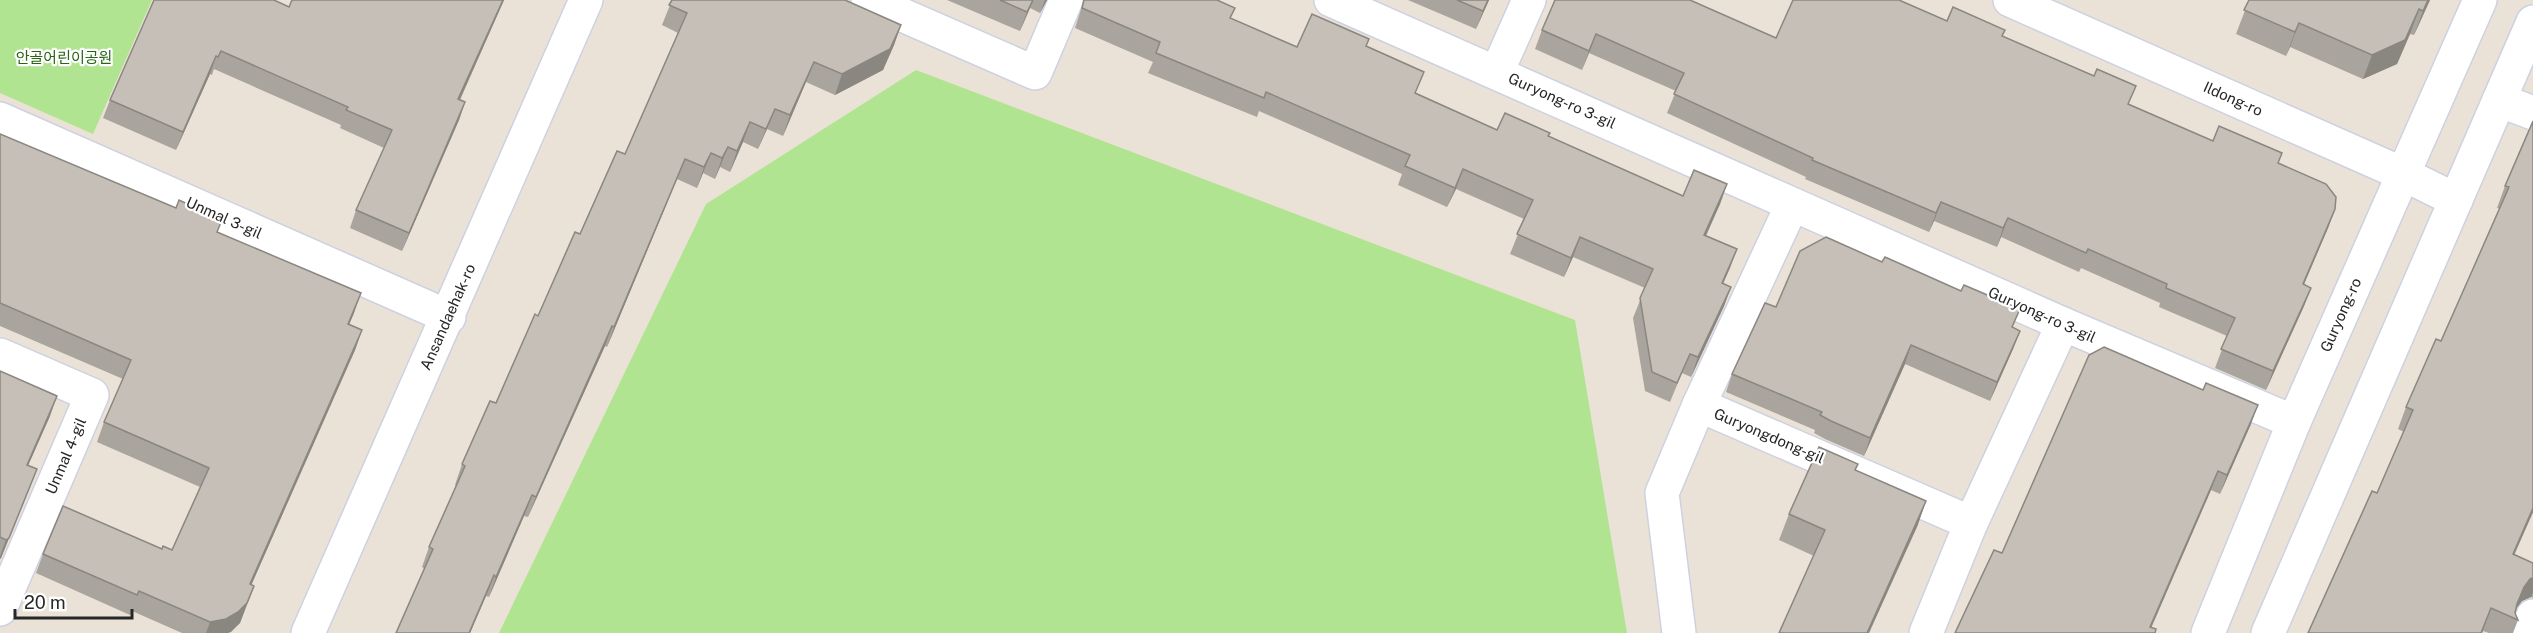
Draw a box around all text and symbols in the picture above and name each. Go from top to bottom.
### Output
park label: 안골어린이공원 [16,49,112,66]
street label: Guryong-ro 3-gil [1506,69,1619,132]
street label: Ildong-ro [2201,78,2266,119]
street label: Unmal 3-gil [184,193,265,242]
street label: Ansandaehak-ro [417,261,479,372]
street label: Guryong-ro [2317,275,2364,355]
street label: Guryong-ro 3-gil [1986,283,2099,346]
street label: Guryongdong-gil [1712,405,1827,466]
street label: Unmal 4-gil [42,415,89,497]
scale bar [15,582,132,620]
text: 20 m [24,592,66,613]

